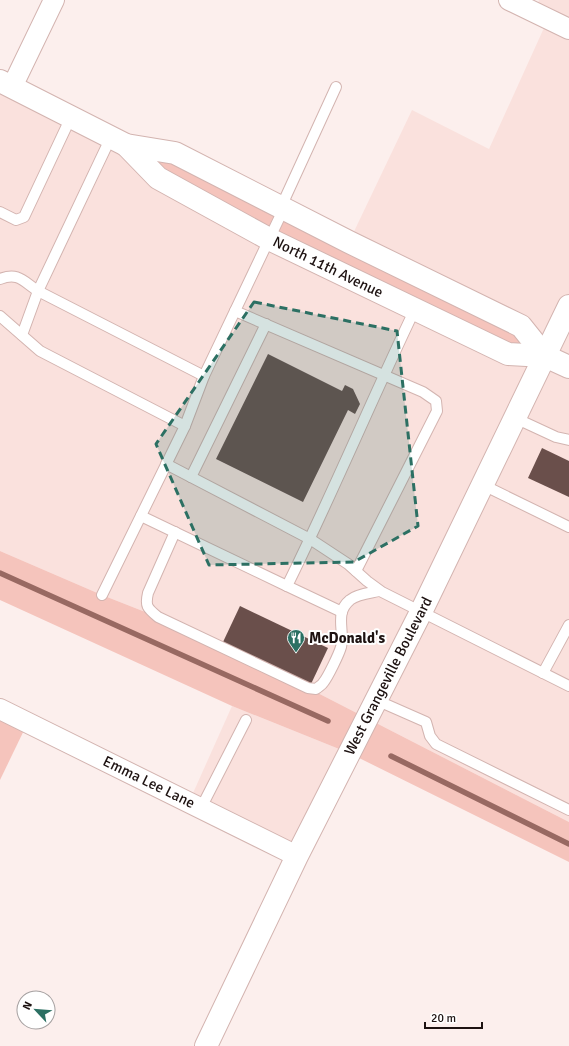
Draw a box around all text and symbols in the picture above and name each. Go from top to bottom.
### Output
street label: North 11th Avenue [270,233,386,301]
street label: West Grangeville Boulevard [340,594,436,758]
restaurant icon: McDonald's [286,628,306,653]
place label: McDonald's [309,629,386,647]
street label: Emma Lee Lane [100,752,198,812]
north arrow [16,990,56,1030]
text: N [20,1000,35,1012]
scale bar [425,1004,482,1030]
text: 20 m [431,1011,456,1026]

